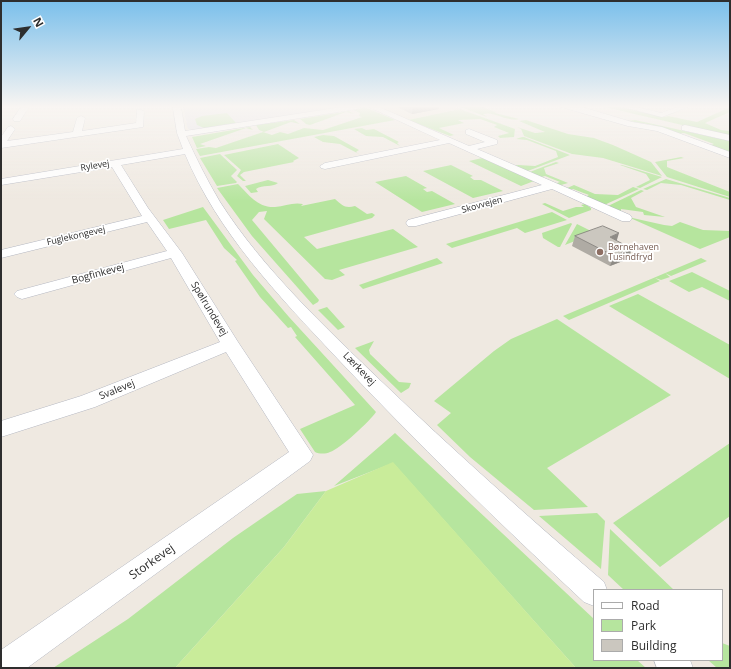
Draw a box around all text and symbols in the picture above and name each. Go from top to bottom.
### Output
north arrow [8,8,48,48]
text: N [30,14,48,29]
street label: Rylevej [80,158,110,174]
street label: Skovvejen [460,194,504,216]
street label: Fuglekongevej [46,224,106,248]
place label: Børnehaven Tusindfryd [608,242,659,263]
marker: Børnehaven Tusindfryd [595,247,605,257]
street label: Bogfinkevej [70,261,126,287]
street label: Spølrundevej [188,280,230,338]
street label: Lærkevej [340,350,378,388]
street label: Svalevej [97,377,137,403]
street label: Storkevej [127,541,177,583]
legend [593,589,723,661]
text: Road [631,597,660,614]
text: Park [631,617,656,634]
text: Building [631,637,676,654]

